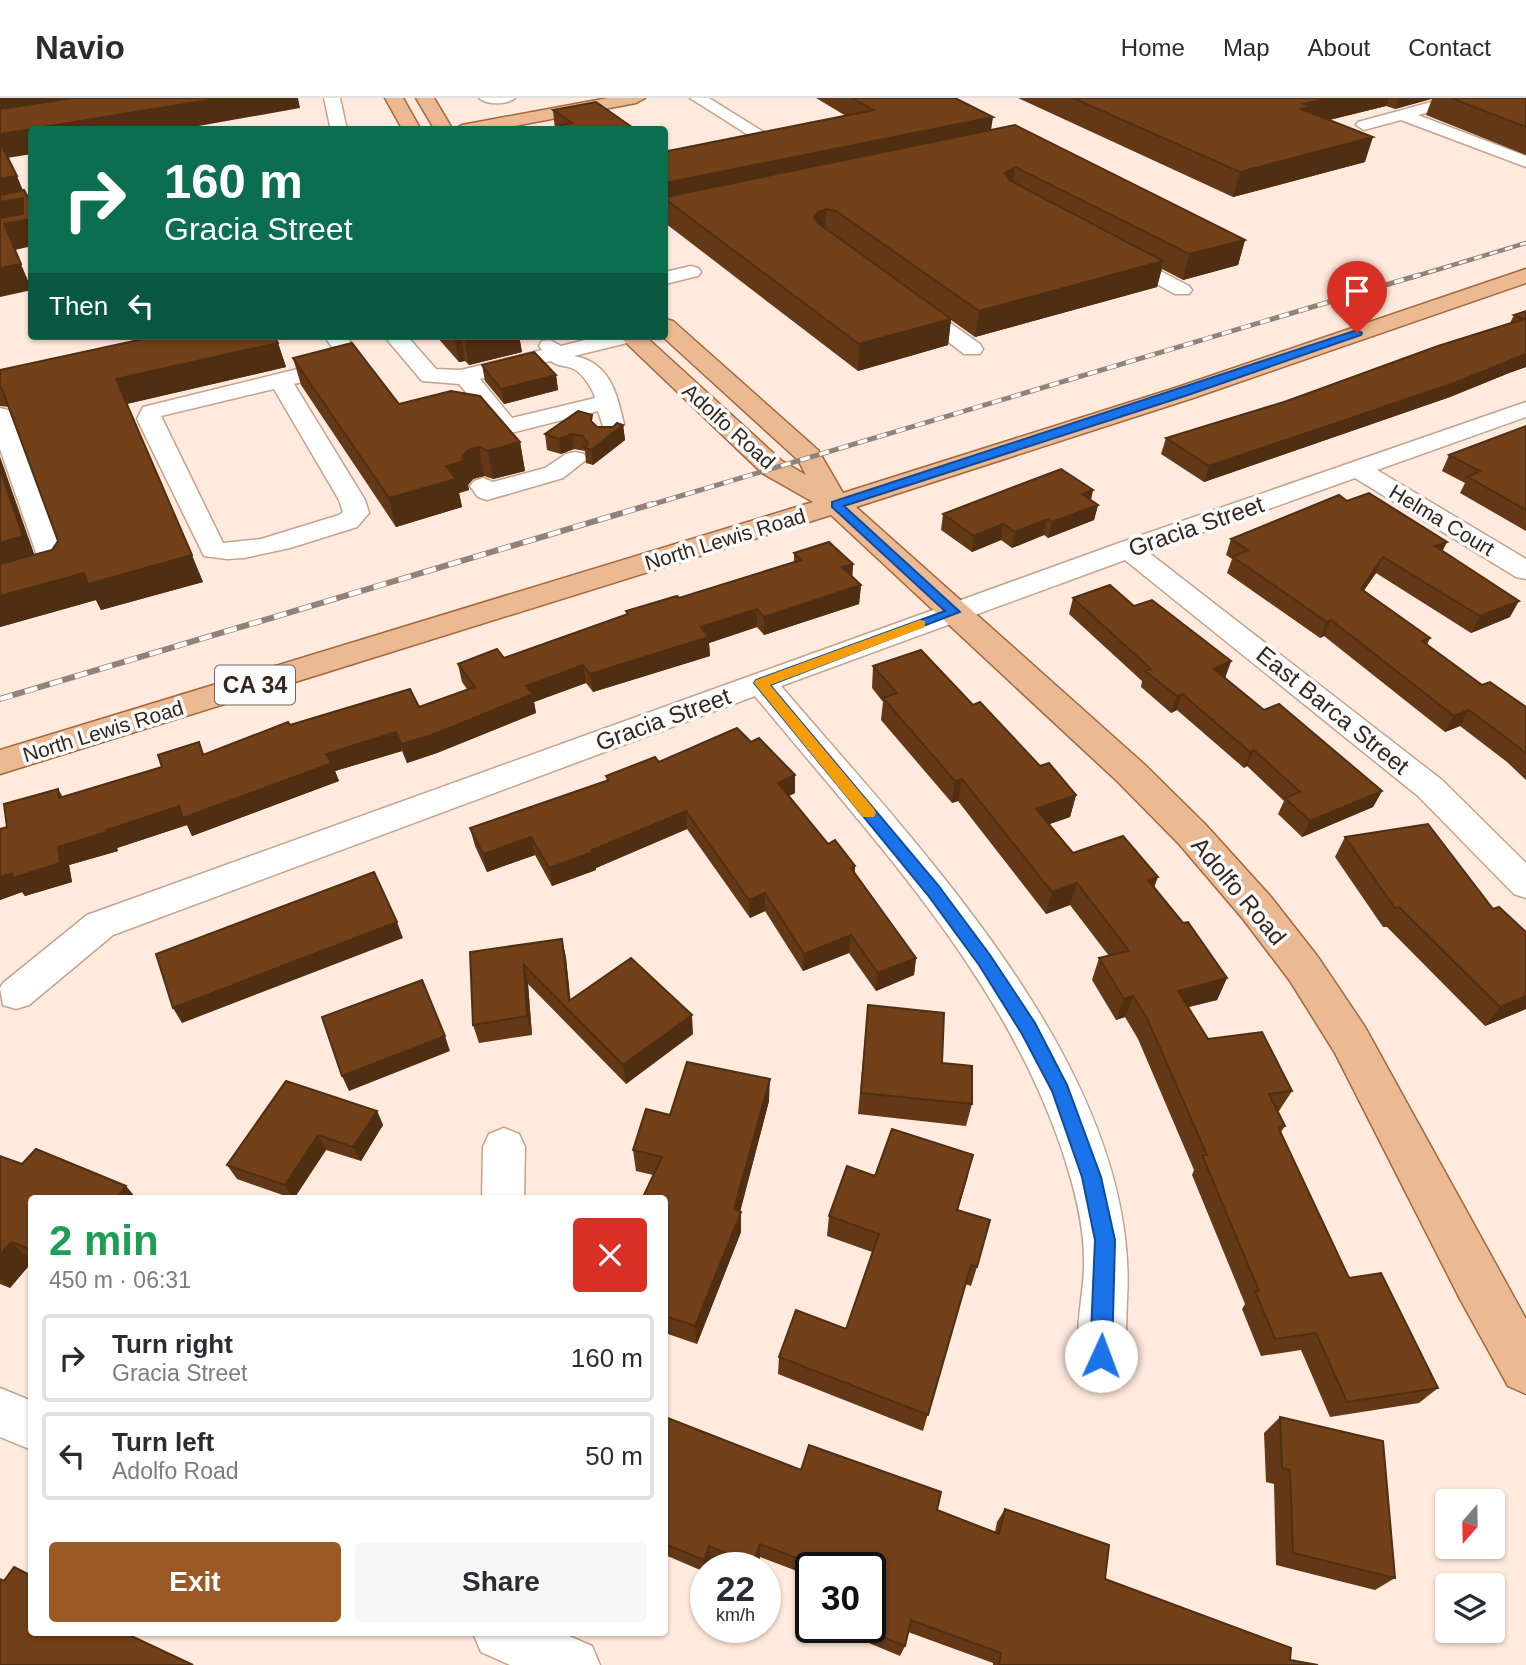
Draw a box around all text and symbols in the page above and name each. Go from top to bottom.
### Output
text: Navio [35,29,125,66]
text: Home [1121,34,1185,61]
text: Map [1223,34,1270,61]
text: About [1308,34,1370,61]
text: Contact [1408,34,1491,61]
icon: right [49,154,140,245]
text: 160 m [164,154,303,208]
text: Gracia Street [164,211,353,247]
pin [1327,261,1387,333]
icon: arrive [1338,272,1376,310]
icon: left [122,287,160,325]
text: Then [49,291,108,321]
street label: Adolfo Road [678,379,780,473]
street label: Helma Court [1386,480,1499,560]
street label: Gracia Street [1125,490,1268,562]
street label: North Lewis Road [642,504,808,574]
street label: East Barca Street [1251,640,1415,780]
road number: CA 34 [215,666,295,705]
street label: Gracia Street [592,682,734,756]
street label: North Lewis Road [20,696,186,766]
street label: Adolfo Road [1186,832,1292,950]
text: 2 min [49,1217,159,1264]
button: close [573,1218,647,1292]
text: 450 m · 06:31 [49,1267,191,1293]
position arrow [1064,1319,1138,1393]
text: Turn right [112,1329,233,1359]
icon: right [53,1339,91,1377]
text: 160 m [571,1343,643,1373]
text: Gracia Street [112,1360,248,1386]
text: Turn left [112,1427,214,1457]
icon: left [53,1437,91,1475]
text: 50 m [585,1441,643,1471]
text: Adolfo Road [112,1458,239,1484]
north arrow [1435,1489,1505,1559]
map controls [1435,1489,1505,1643]
button: Exit [49,1542,341,1622]
button: Share [355,1542,647,1622]
speed limit sign: 30 [795,1552,886,1643]
text: 22 [716,1569,755,1608]
button: layers [1435,1573,1505,1643]
text: km/h [716,1605,755,1625]

